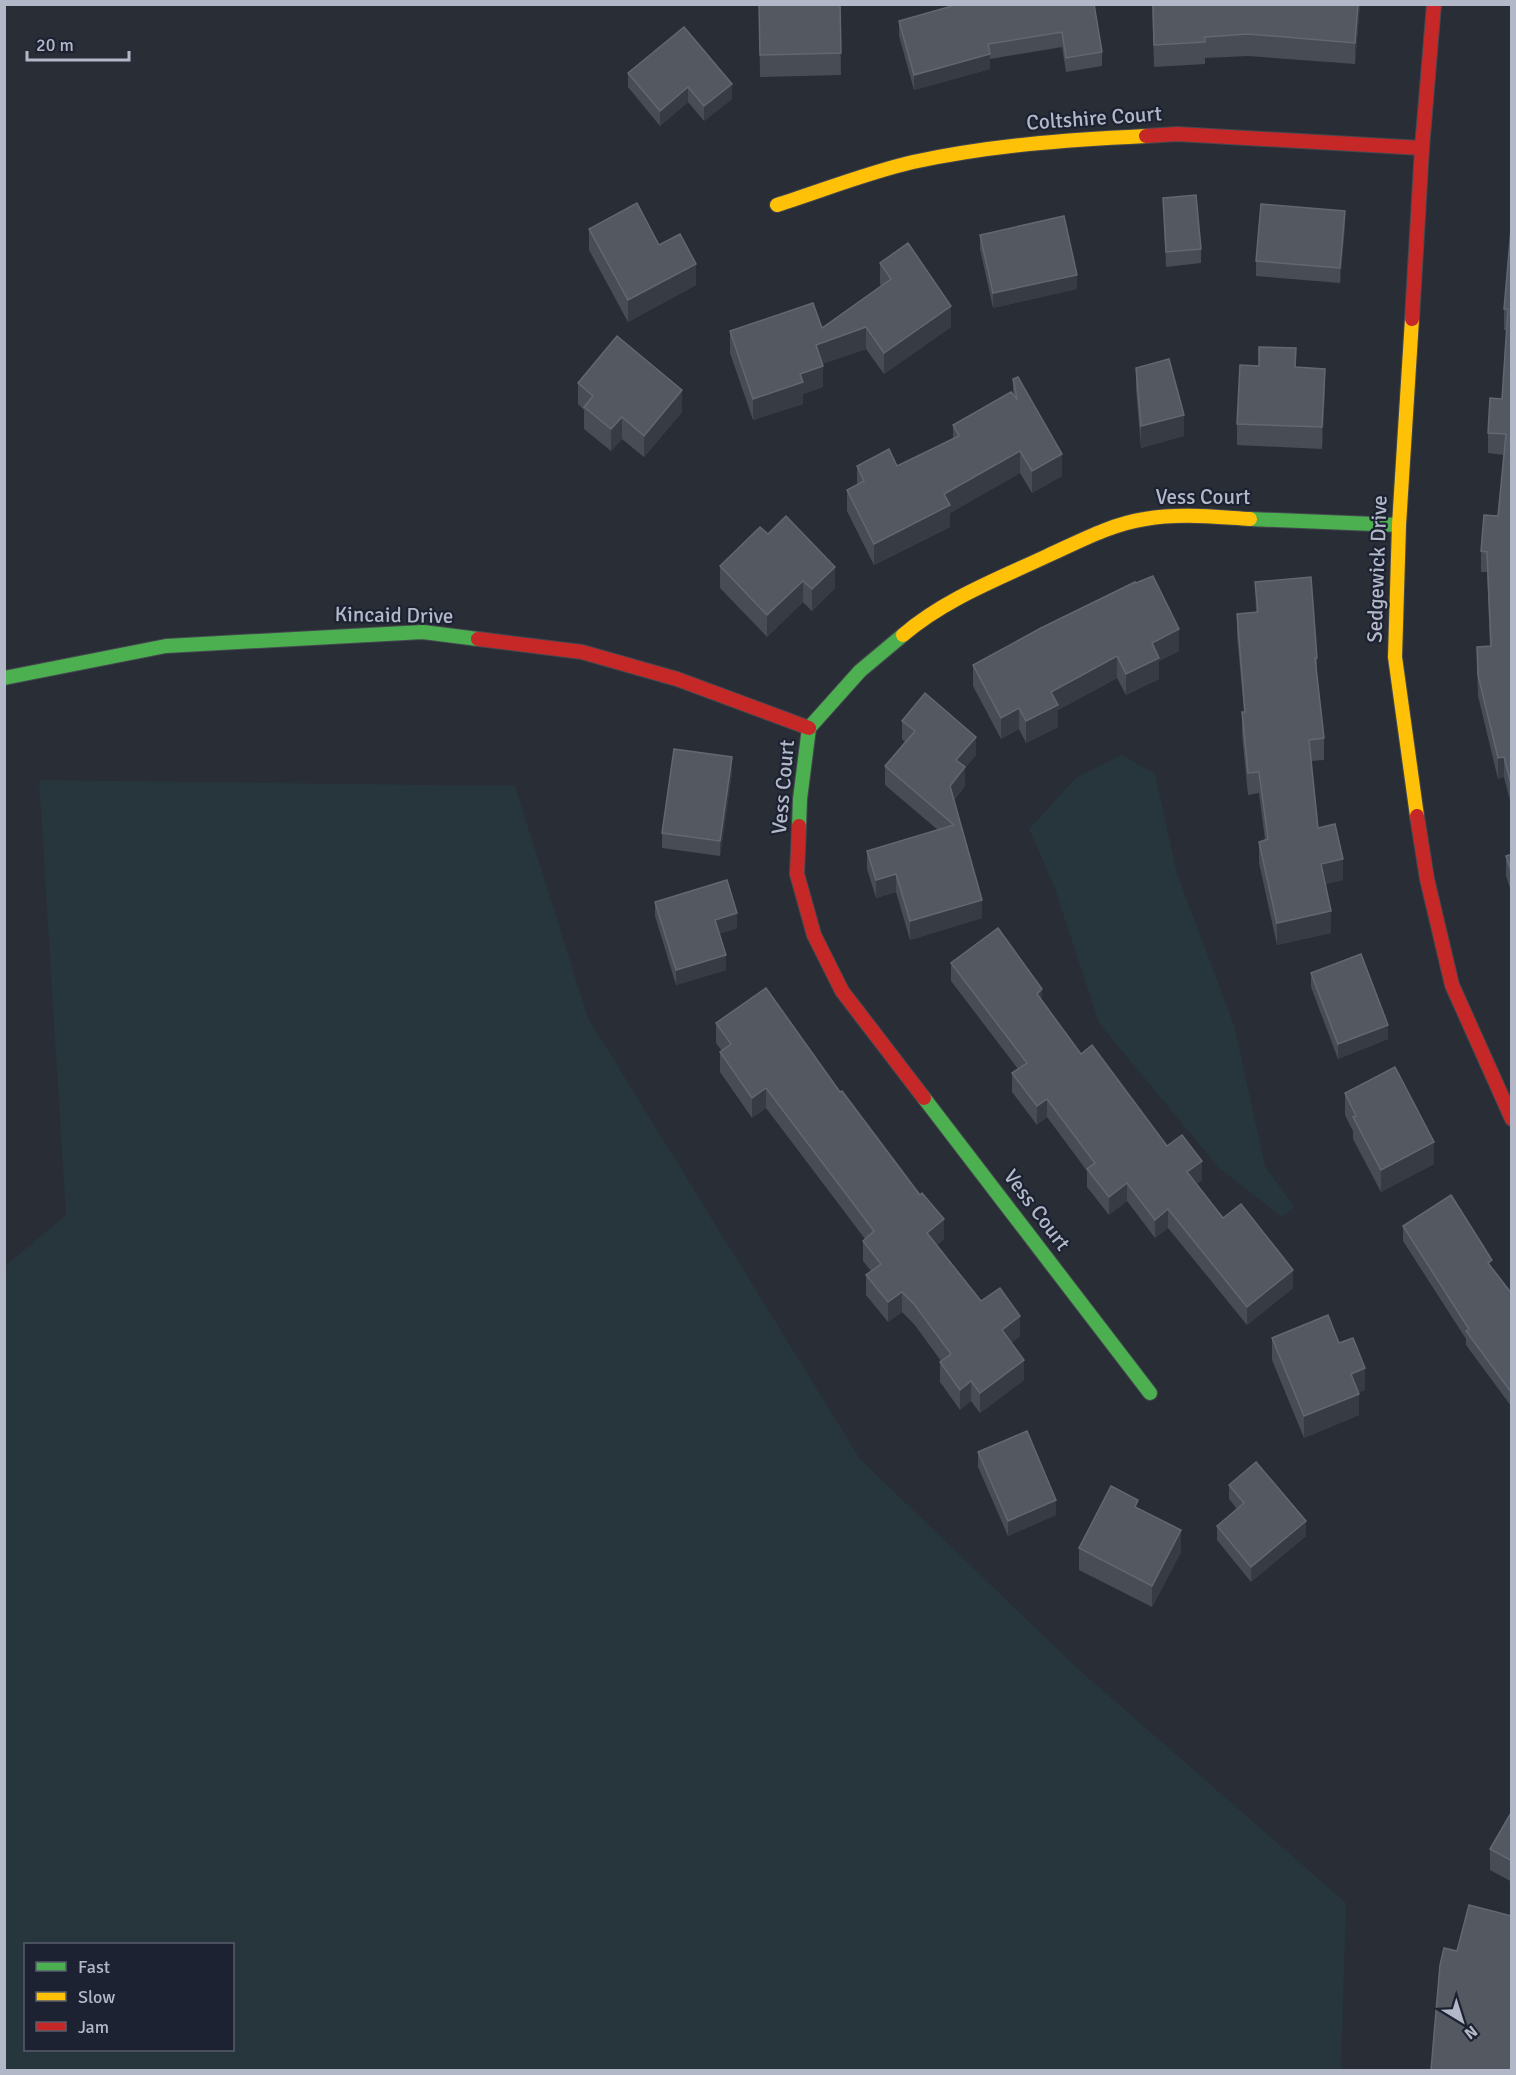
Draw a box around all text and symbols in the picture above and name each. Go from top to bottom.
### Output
scale bar [27,24,129,62]
text: 20 m [36,34,74,56]
street label: Coltshire Court [1025,100,1163,136]
street label: Vess Court [1156,484,1250,510]
street label: Sedgewick Drive [1361,495,1393,643]
street label: Kincaid Drive [334,601,454,629]
street label: Vess Court [766,739,800,835]
street label: Vess Court [998,1164,1076,1256]
legend [24,1943,234,2051]
text: Fast [78,1956,110,1978]
text: Slow [78,1986,115,2008]
north arrow [1432,1991,1492,2051]
text: Jam [78,2016,109,2038]
text: N [1460,2021,1481,2043]

